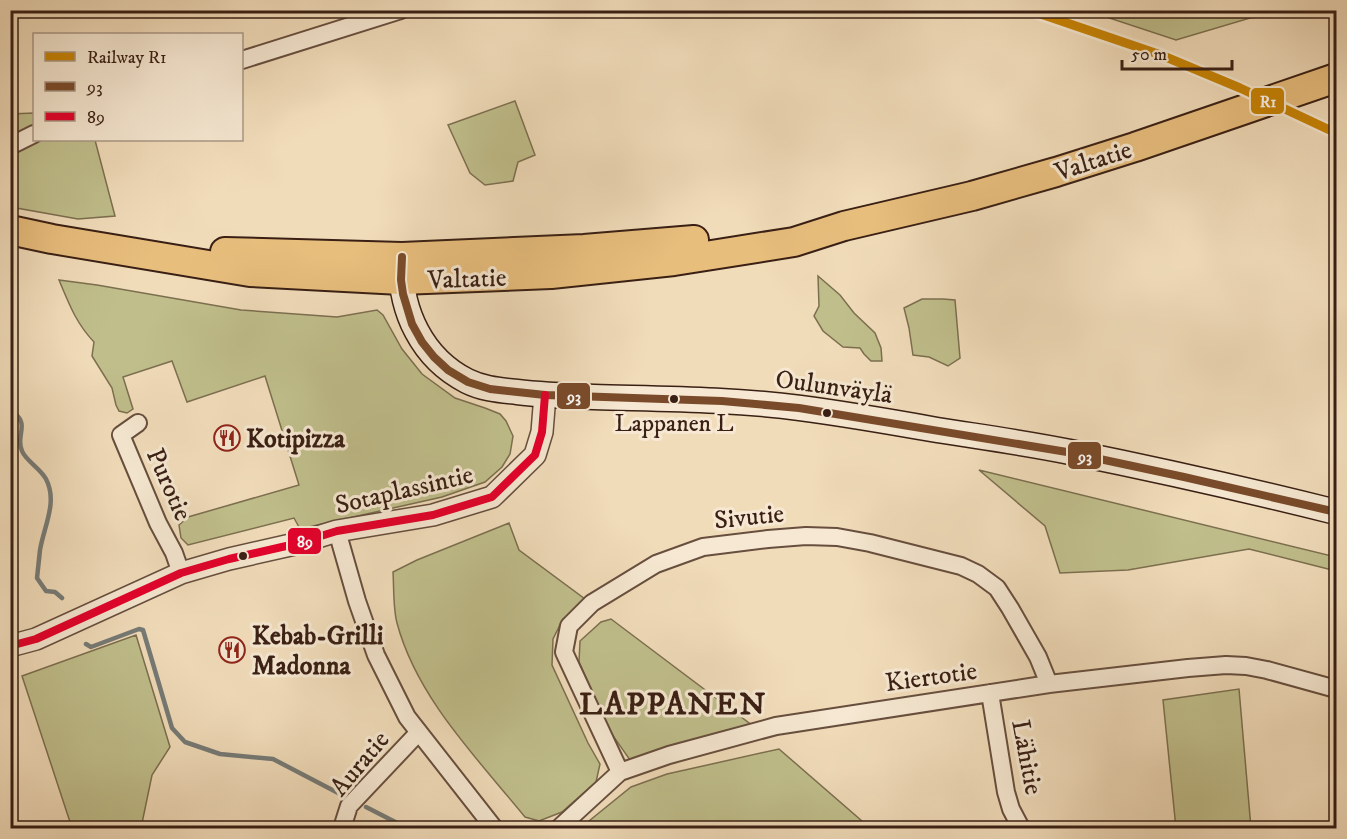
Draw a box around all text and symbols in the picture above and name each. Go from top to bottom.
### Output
legend [33,33,243,141]
scale bar [1122,33,1232,71]
text: 50 m [1131,44,1167,66]
text: Railway R1 [87,47,167,69]
text: 93 [86,77,103,99]
line badge: R1 [1250,87,1285,115]
text: R1 [1260,92,1276,112]
text: 89 [87,107,105,129]
street label: Valtatie [1050,134,1136,190]
street label: Valtatie [426,262,507,297]
street label: Oulunväylä [773,363,894,412]
line badge: 93 [556,382,591,410]
text: 93 [566,387,581,407]
marker: Lappanen L [668,393,680,405]
unlabelled marker [821,407,833,419]
place label: Lappanen L [614,409,734,439]
restaurant icon: Kotipizza [212,423,242,453]
place label: Kotipizza [246,423,346,456]
line badge: 93 [1067,441,1102,470]
street label: Purotie [138,443,199,526]
text: 93 [1077,447,1092,467]
street label: Sotaplassintie [332,459,477,522]
street label: Sivutie [713,497,786,538]
line badge: 89 [287,527,322,555]
text: 89 [297,532,313,552]
unlabelled marker [237,550,249,562]
place label: Kebab-Grilli Madonna [252,620,384,683]
restaurant icon: Kebab-Grilli Madonna [217,635,247,665]
street label: Kiertotie [883,655,979,700]
district label: LAPPANEN [579,685,767,725]
street label: Lähitie [1003,717,1050,798]
street label: Auratie [323,724,397,804]

